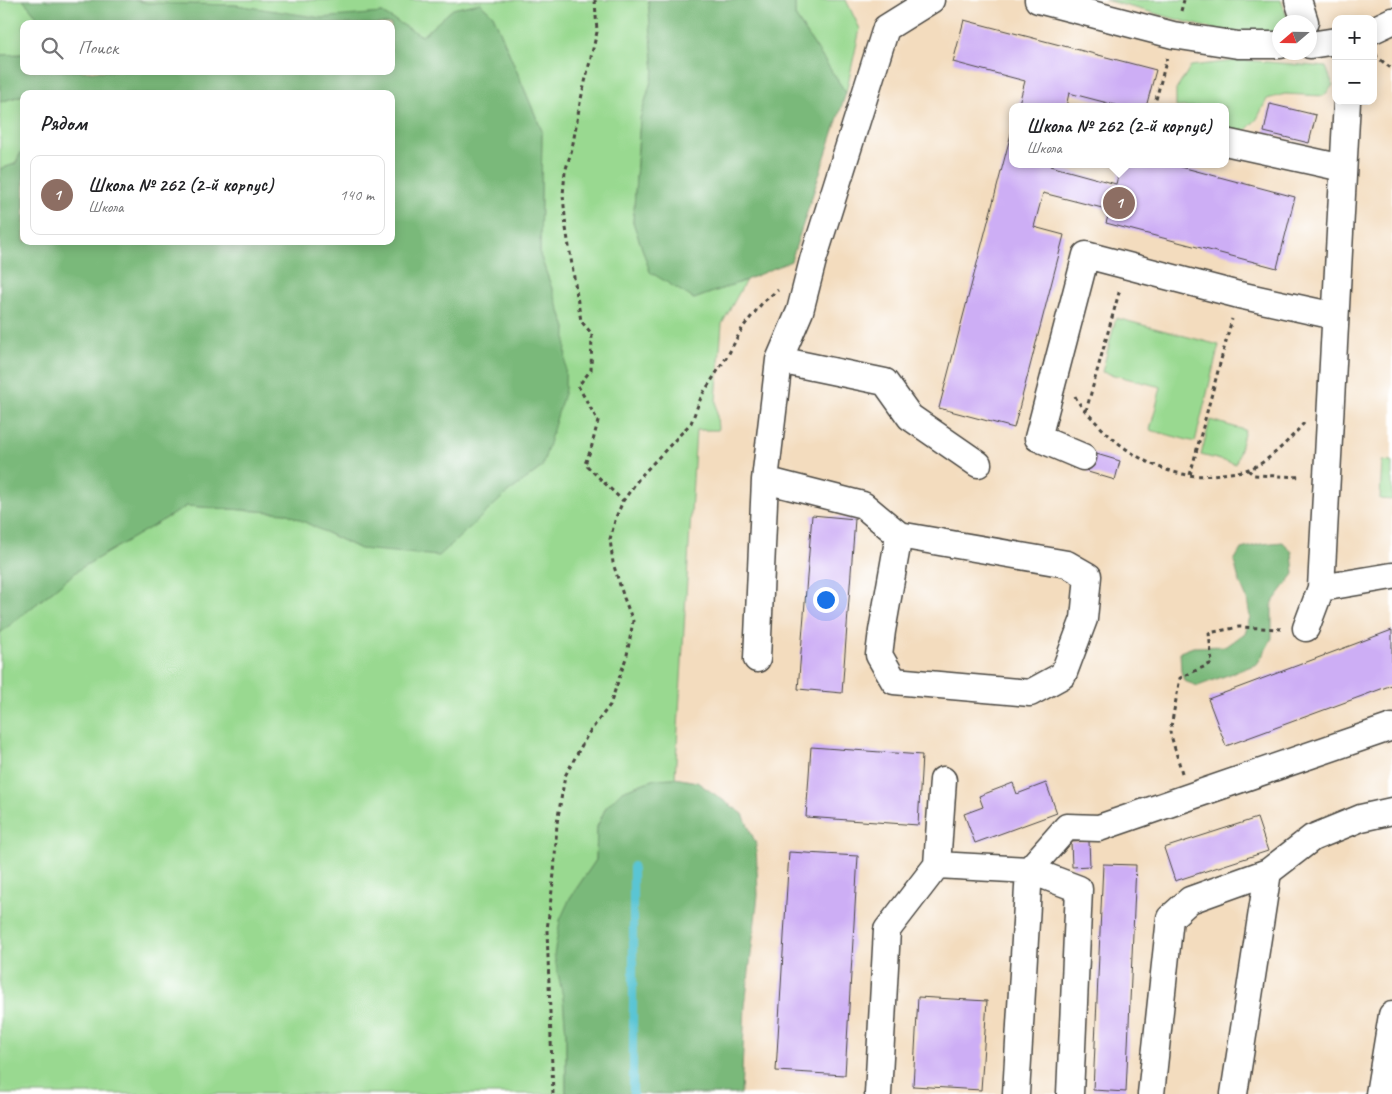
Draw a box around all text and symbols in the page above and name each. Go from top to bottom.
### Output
north arrow [1272,15,1317,60]
map controls [1332,15,1377,105]
button: + [1332,15,1377,60]
search box [20,20,395,75]
icon: search [38,34,66,62]
text: Поиск [78,36,118,60]
button: − [1332,60,1377,105]
popup [1009,103,1229,168]
text: Рядом [40,110,87,136]
text: Школа № 262 (2-й корпус) [1026,114,1212,138]
text: Школа [1026,138,1062,158]
text: Школа № 262 (2-й корпус) [88,173,273,197]
pin: 1 [1103,184,1135,222]
text: 1 [53,185,61,205]
text: 140 m [340,185,374,205]
text: Школа [88,197,123,217]
your location [813,587,839,613]

